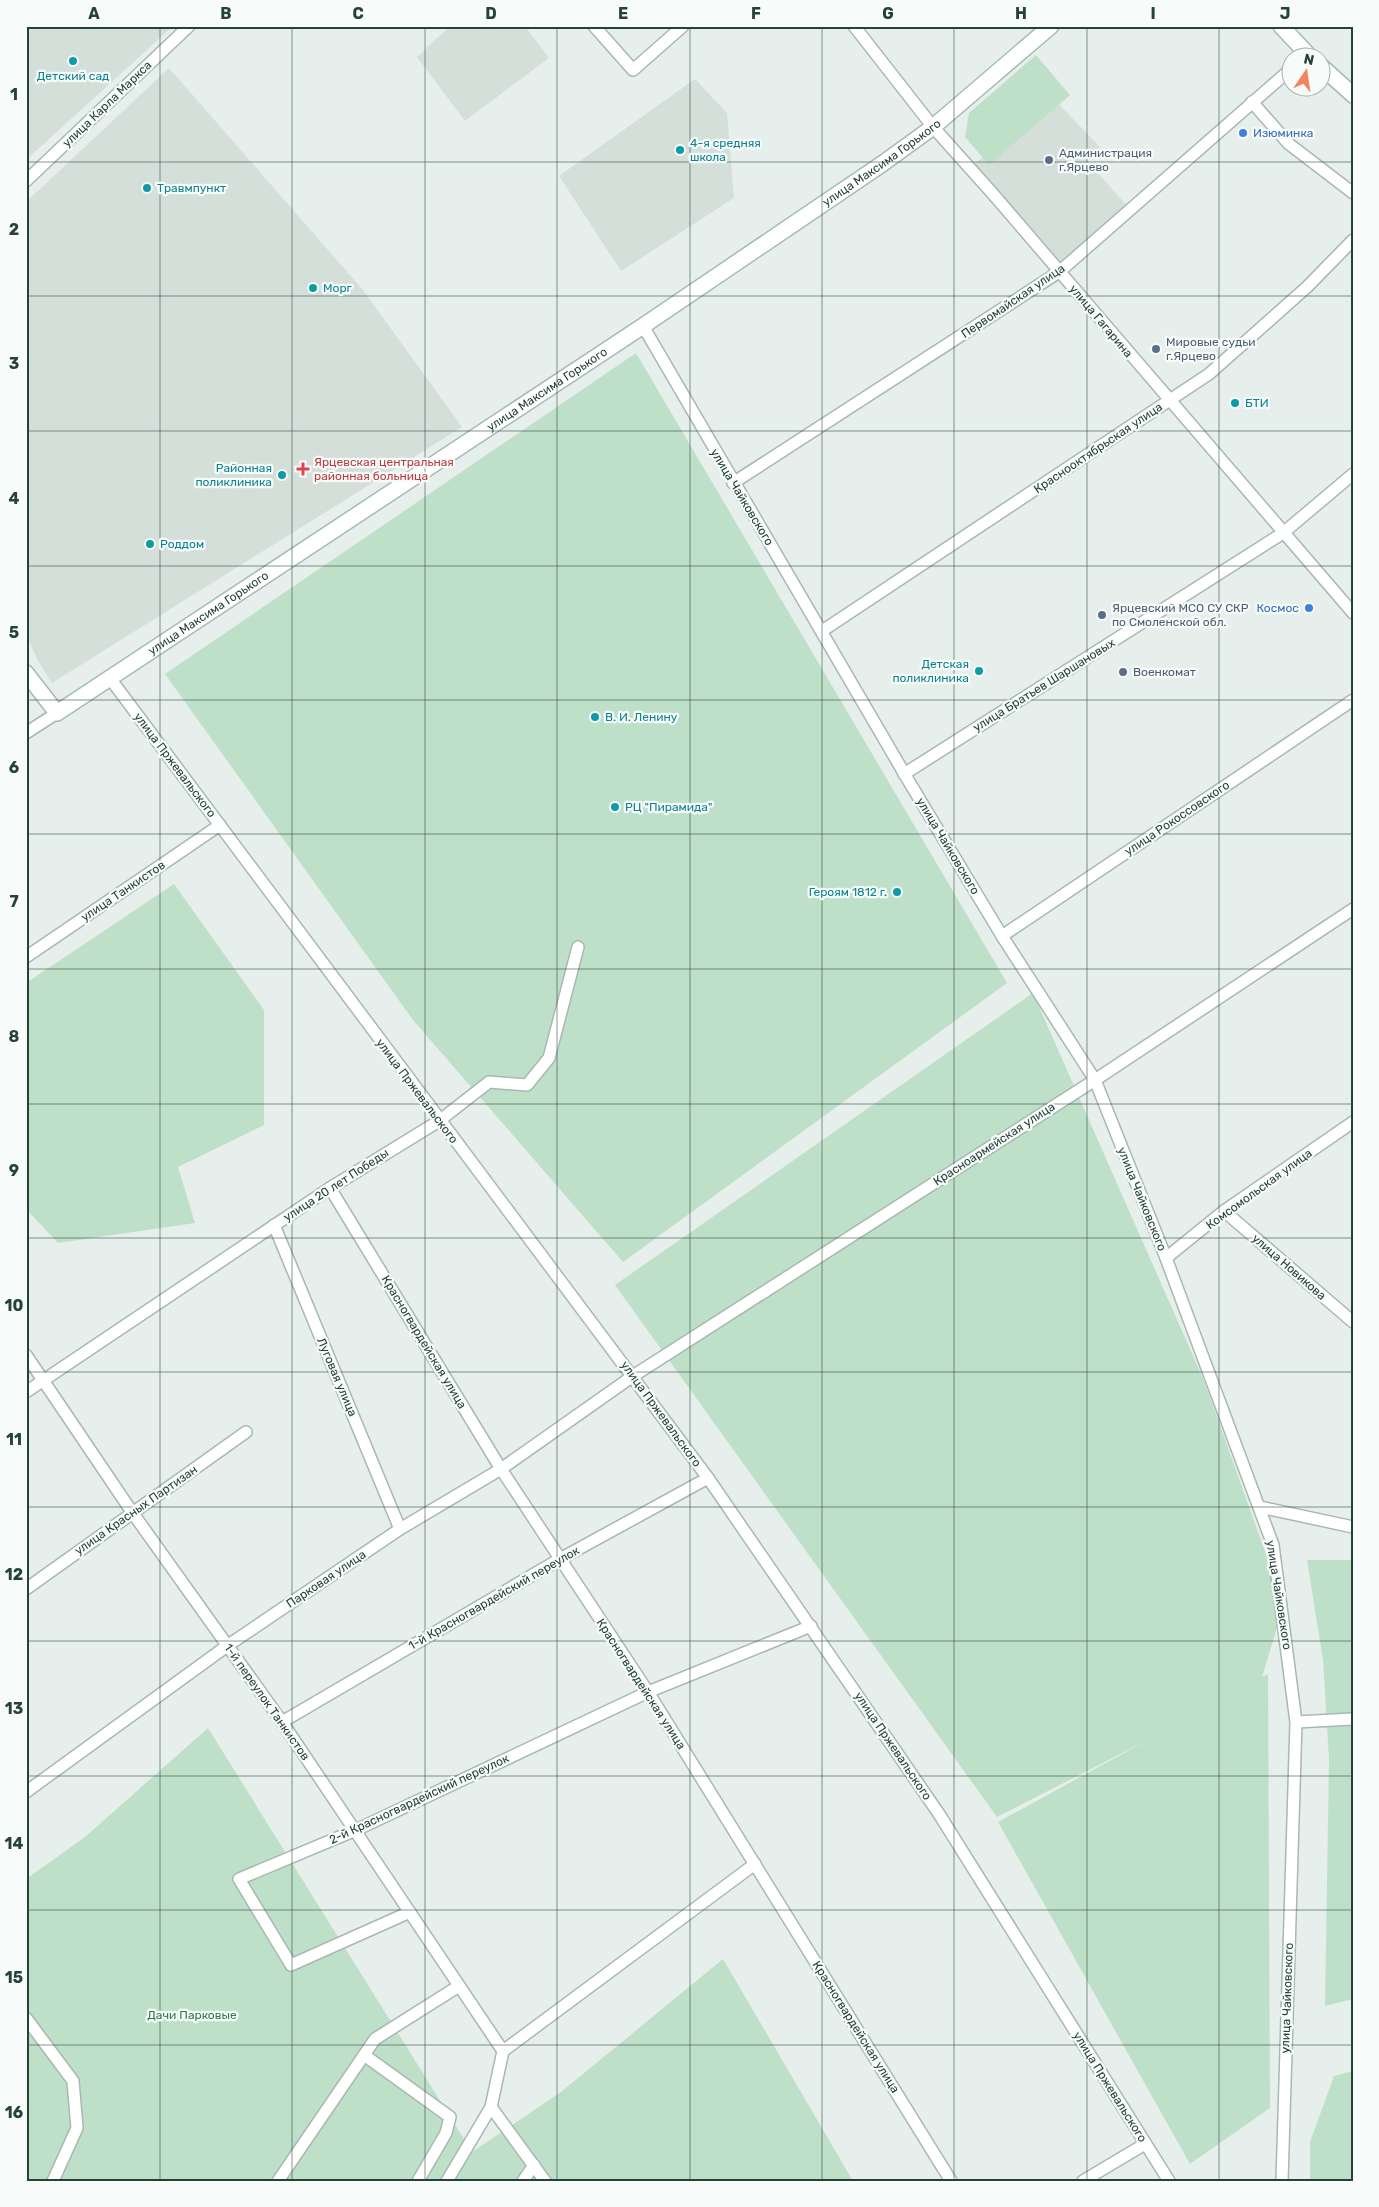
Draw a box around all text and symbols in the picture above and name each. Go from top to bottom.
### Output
text: A [88,4,100,23]
text: B [220,4,232,23]
text: C [352,4,364,23]
text: D [485,4,497,23]
text: E [618,4,628,23]
text: F [751,4,761,23]
text: G [882,4,894,23]
text: H [1015,4,1027,23]
text: I [1150,4,1156,23]
text: J [1280,4,1290,23]
north arrow [1282,48,1332,98]
text: N [1302,50,1316,69]
marker: Детский сад [67,55,79,67]
street label: улица Карла Маркса [60,58,154,150]
place label: Детский сад [37,69,109,83]
text: 1 [10,85,18,104]
street label: улица Максима Горького [820,116,944,209]
place label: Изюминка [1253,126,1313,140]
marker: Изюминка [1237,127,1249,139]
place label: 4-я средняя школа [690,136,761,164]
marker: 4-я средняя школа [674,144,686,156]
place label: Администрация г.Ярцево [1059,146,1152,174]
marker: Администрация г.Ярцево [1043,154,1055,166]
place label: Травмпункт [157,181,226,195]
marker: Травмпункт [141,182,153,194]
text: 2 [9,220,19,239]
street label: Первомайская улица [959,261,1067,341]
place label: Морг [323,281,353,295]
marker: Морг [307,282,319,294]
street label: улица Гагарина [1067,282,1135,360]
place label: Мировые судьи г.Ярцево [1166,335,1256,363]
marker: Мировые судьи г.Ярцево [1150,343,1162,355]
street label: улица Максима Горького [484,344,610,434]
text: 3 [9,354,19,373]
place label: БТИ [1245,396,1269,410]
marker: БТИ [1229,397,1241,409]
street label: Краснооктябрьская улица [1031,400,1165,496]
street label: улица Чайковского [708,446,777,548]
place label: Ярцевская центральная районная больница [314,455,454,483]
place label: Районная поликлиника [195,461,272,489]
marker: Ярцевская центральная районная больница [296,462,310,476]
marker: Районная поликлиника [276,469,288,481]
text: 4 [9,489,20,508]
place label: Роддом [160,537,204,551]
marker: Роддом [144,538,156,550]
street label: улица Максима Горького [146,568,271,658]
place label: Ярцевский МСО СУ СКР по Смоленской обл. [1112,601,1249,629]
place label: Космос [1256,601,1299,615]
marker: Космос [1303,602,1315,614]
marker: Ярцевский МСО СУ СКР по Смоленской обл. [1096,609,1108,621]
text: 5 [9,623,19,642]
street label: улица Братьев Шаршановых [970,635,1118,735]
place label: Детская поликлиника [892,657,969,685]
marker: Детская поликлиника [973,665,985,677]
place label: Военкомат [1133,665,1196,679]
marker: Военкомат [1117,666,1129,678]
street label: улица Пржевальского [131,710,219,820]
place label: В. И. Ленину [605,710,678,724]
marker: В. И. Ленину [589,711,601,723]
text: 6 [9,758,19,777]
street label: улица Рокоссовского [1122,778,1232,858]
street label: улица Чайковского [914,795,983,897]
place label: РЦ "Пирамида" [625,800,712,814]
marker: РЦ "Пирамида" [609,801,621,813]
street label: улица Танкистов [78,858,168,924]
place label: Героям 1812 г. [809,885,887,899]
marker: Героям 1812 г. [891,886,903,898]
text: 7 [9,892,19,911]
text: 8 [9,1027,20,1046]
street label: улица Пржевальского [373,1036,461,1146]
street label: Красноармейская улица [931,1099,1057,1189]
street label: улица Чайковского [1115,1145,1169,1253]
street label: улица 20 лет Победы [281,1146,391,1224]
street label: Комсомольская улица [1203,1146,1315,1232]
text: 9 [9,1161,19,1180]
street label: улица Новикова [1249,1231,1329,1303]
street label: Красногвардейская улица [379,1273,469,1411]
text: 10 [5,1296,24,1315]
street label: Луговая улица [314,1335,360,1419]
street label: улица Пржевальского [618,1358,704,1470]
text: 11 [6,1430,22,1449]
street label: улица Красных Партизан [72,1462,200,1558]
street label: улица Чайковского [1263,1539,1295,1651]
street label: 1-й Красногвардейский переулок [406,1543,582,1653]
street label: Парковая улица [284,1547,368,1611]
text: 12 [5,1565,23,1584]
street label: Красногвардейская улица [594,1616,688,1752]
street label: 1-й переулок Танкистов [221,1641,313,1763]
street label: улица Пржевальского [852,1689,934,1803]
text: 13 [5,1699,23,1718]
street label: 2-й Красногвардейский переулок [327,1751,512,1847]
text: 14 [5,1834,24,1853]
street label: улица Чайковского [1278,1942,1296,2053]
street label: Красногвардейская улица [810,1958,902,2096]
text: 15 [5,1968,23,1987]
park label: Дачи Парковые [147,2008,237,2022]
street label: улица Пржевальского [1070,2029,1150,2145]
text: 16 [5,2103,23,2122]

